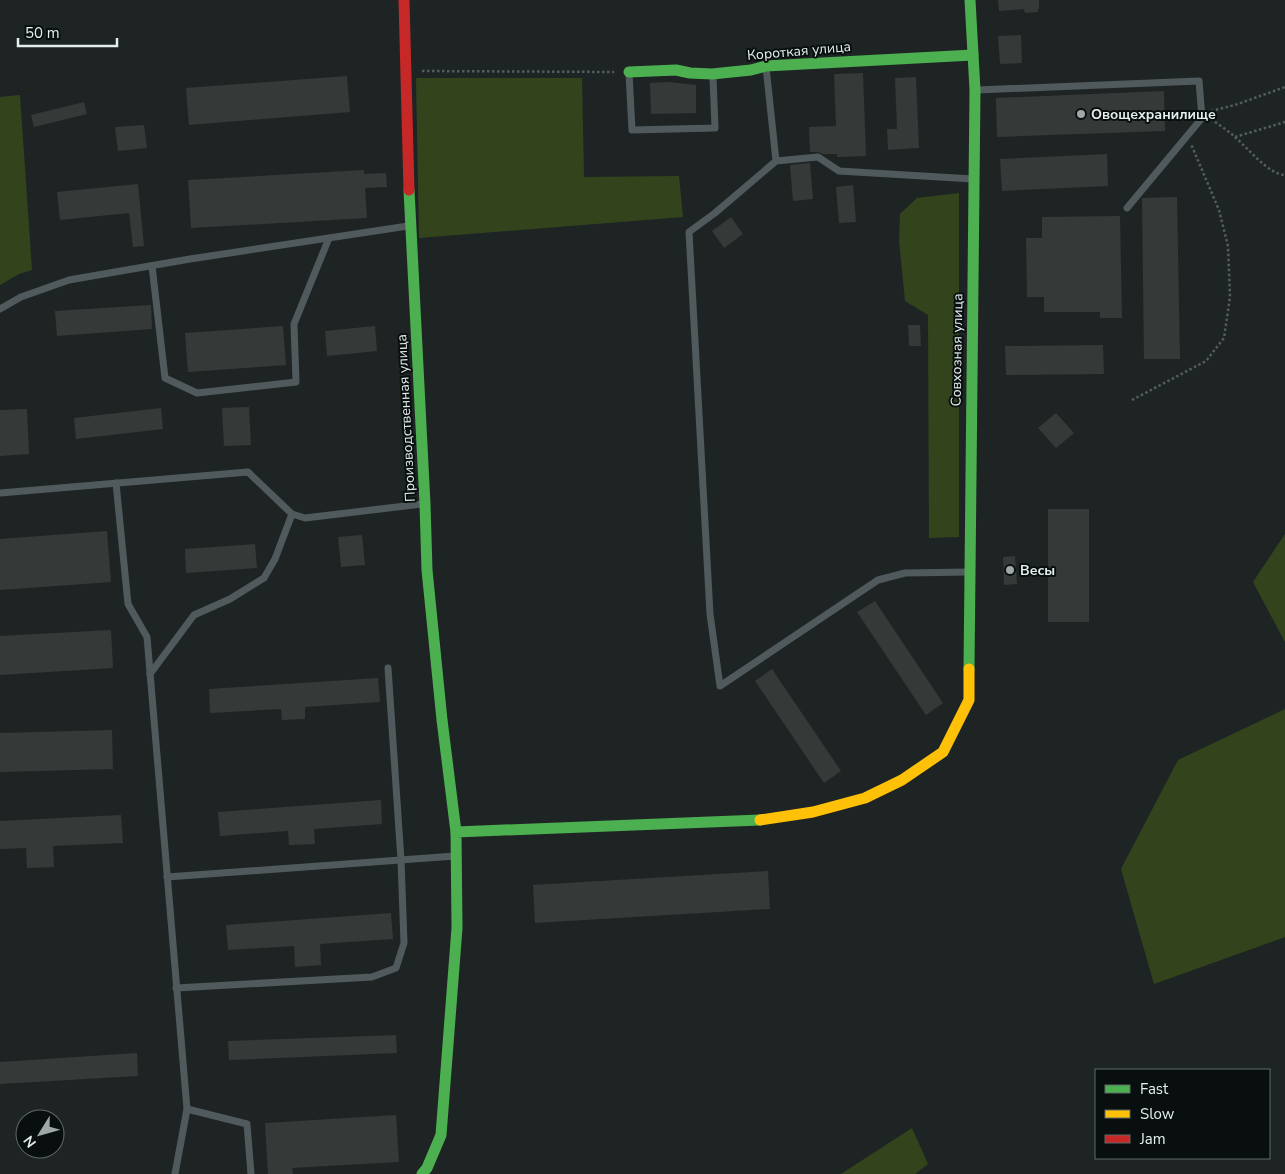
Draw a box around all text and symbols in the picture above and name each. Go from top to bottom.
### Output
scale bar [18,15,116,47]
text: 50 m [25,23,60,43]
street label: Короткая улица [746,37,852,65]
place label: Овощехранилище [1091,105,1216,124]
marker: Овощехранилище [1075,108,1087,120]
street label: Совхозная улица [947,293,967,407]
street label: Производственная улица [392,334,420,502]
place label: Весы [1020,561,1055,580]
marker: Весы [1004,564,1016,576]
legend [1095,1069,1270,1159]
text: Fast [1140,1079,1169,1099]
text: Slow [1140,1104,1175,1124]
north arrow [15,1109,65,1159]
text: Jam [1139,1129,1166,1149]
text: N [19,1132,41,1151]

